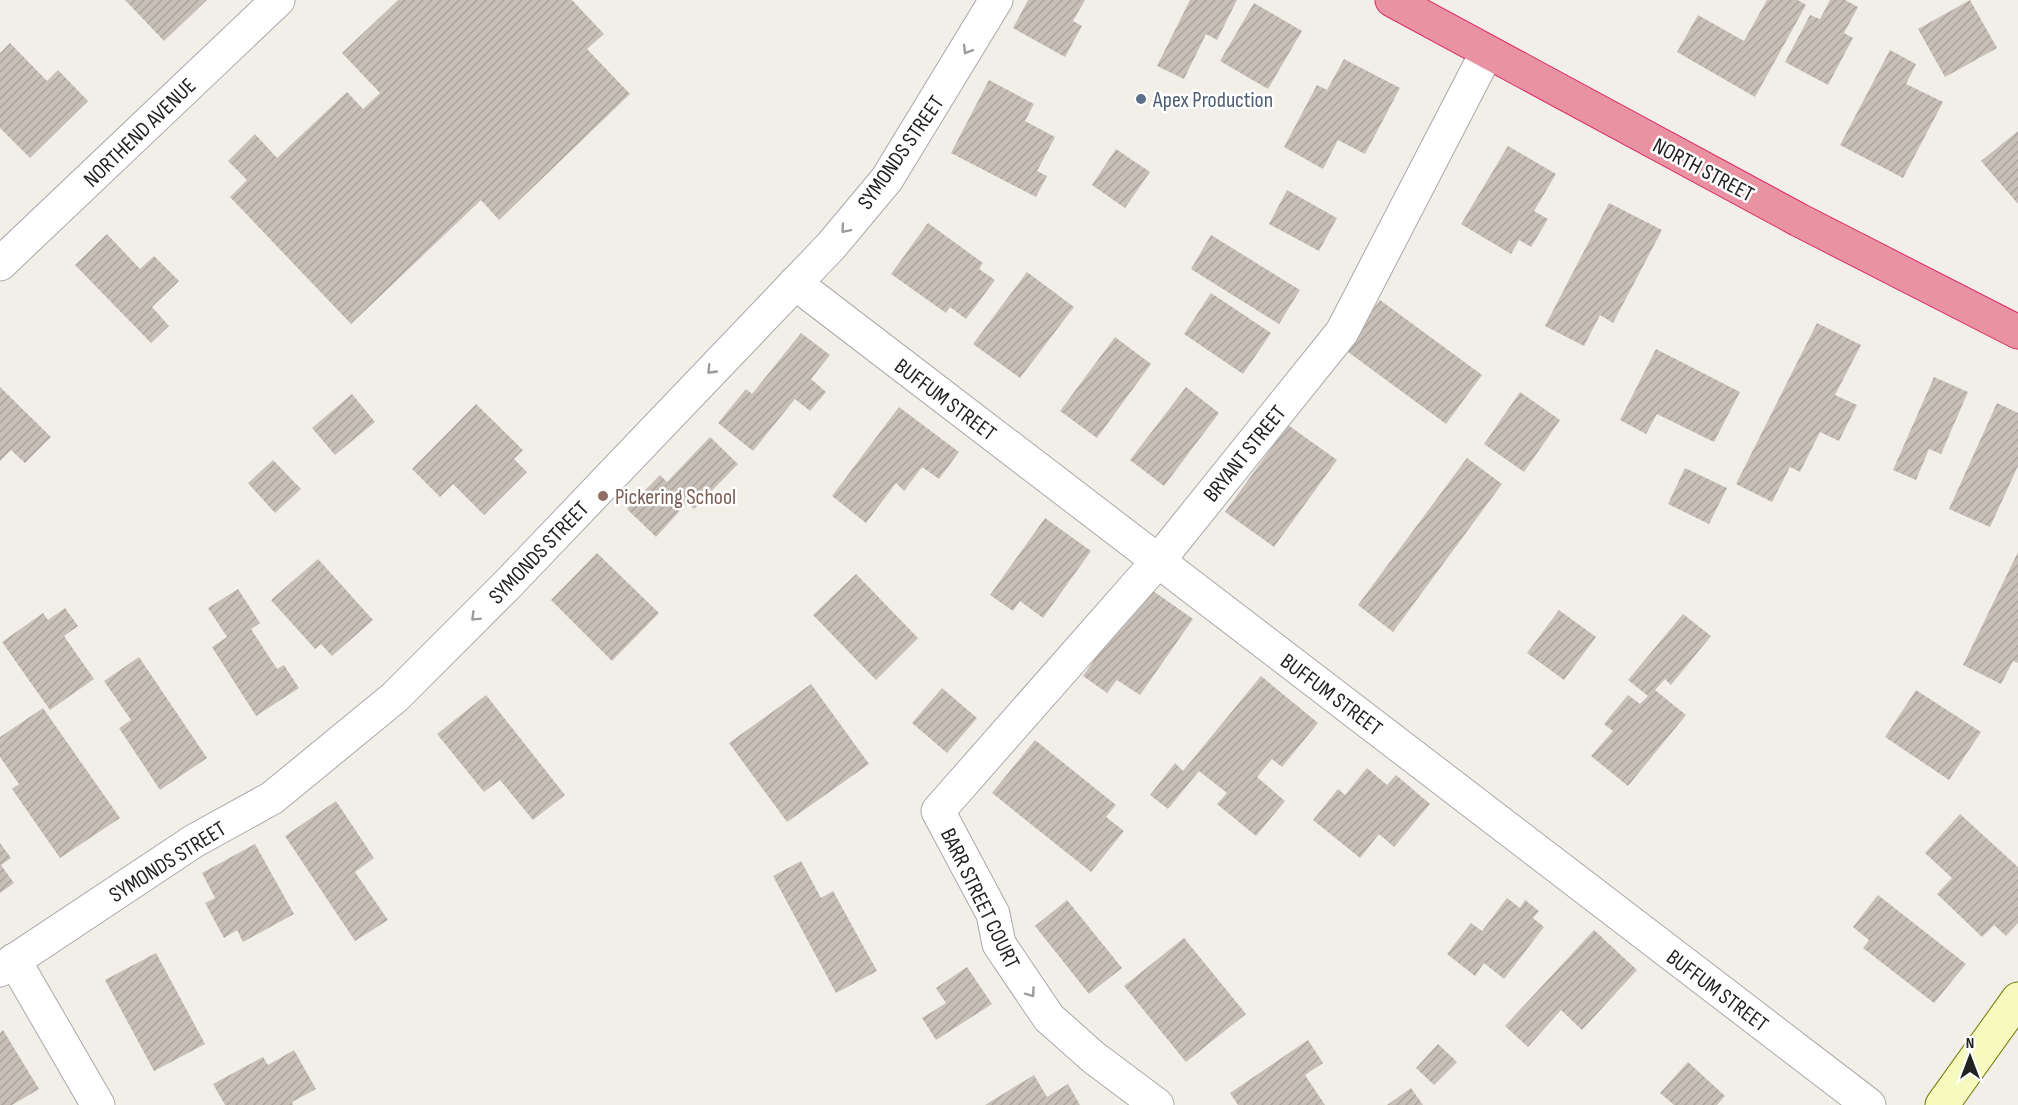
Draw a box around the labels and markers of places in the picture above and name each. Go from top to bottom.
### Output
place label: Apex Production [1152,87,1273,114]
marker: Apex Production [1134,92,1148,106]
place label: Pickering School [615,484,736,511]
marker: Pickering School [596,489,610,503]

